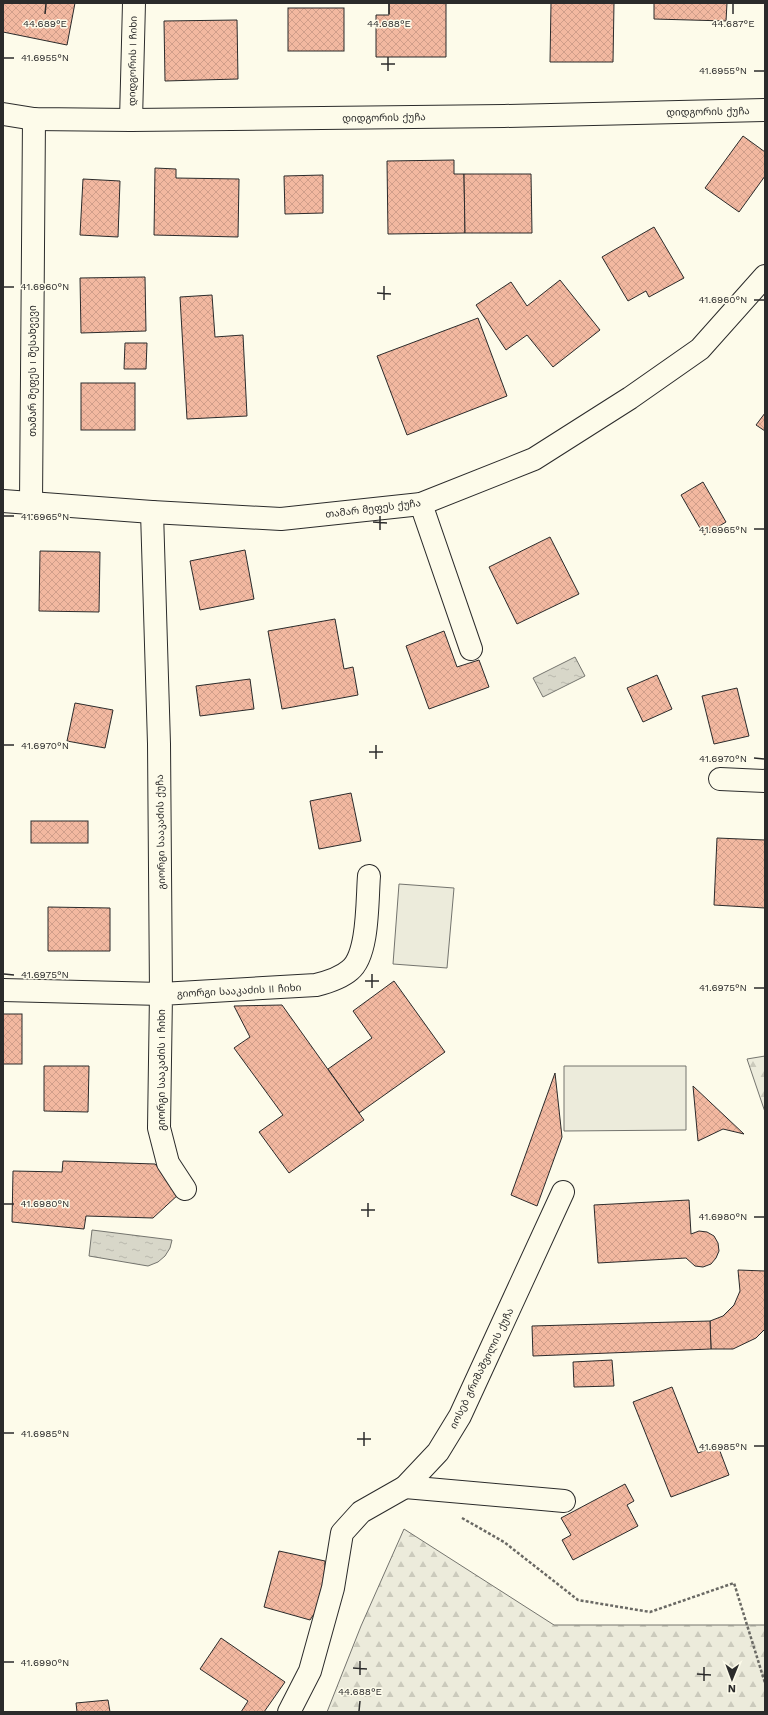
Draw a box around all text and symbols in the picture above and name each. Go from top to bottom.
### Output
street label: დიდგორის I ჩიხი [126,16,140,106]
text: 44.689°E [23,18,67,29]
text: 44.688°E [367,18,411,29]
text: 44.687°E [711,18,755,29]
text: 41.6955°N [21,52,69,63]
text: 41.6955°N [699,65,747,76]
street label: დიდგორის ქუჩა [666,105,750,119]
street label: დიდგორის ქუჩა [342,111,426,125]
text: 41.6960°N [21,281,69,292]
text: 41.6960°N [699,294,747,305]
street label: თამარ მეფეს I შესახვევი [27,305,39,437]
street label: თამარ მეფეს ქუჩა [325,497,422,521]
text: 41.6965°N [21,511,69,522]
text: 41.6965°N [699,524,747,535]
text: 41.6970°N [21,740,69,751]
text: 41.6970°N [699,753,747,764]
street label: გიორგი სააკაძის ქუჩა [154,774,168,890]
text: 41.6975°N [21,969,69,980]
street label: გიორგი სააკაძის II ჩიხი [177,982,302,1000]
text: 41.6975°N [699,982,747,993]
street label: გიორგი სააკაძის I ჩიხი [156,1009,168,1131]
text: 41.6980°N [21,1198,69,1209]
text: 41.6980°N [699,1211,747,1222]
street label: იოსებ გრიშაშვილის ქუჩა [447,1306,516,1431]
text: 41.6985°N [21,1428,69,1439]
text: 41.6985°N [699,1441,747,1452]
text: 41.6990°N [21,1657,69,1668]
north arrow [712,1659,752,1699]
text: N [728,1682,736,1695]
text: 44.688°E [338,1686,382,1697]

